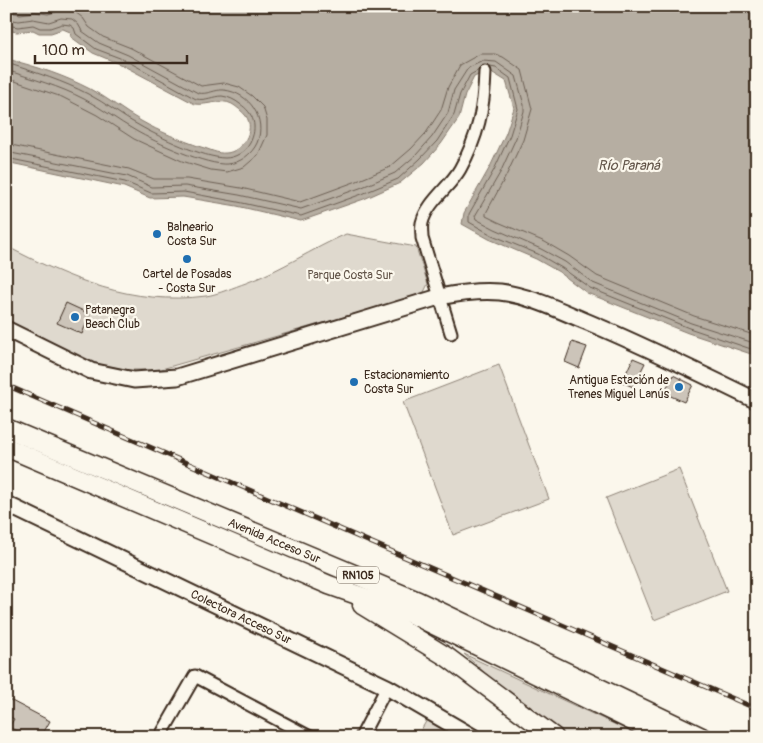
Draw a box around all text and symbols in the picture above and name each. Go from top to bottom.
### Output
scale bar [35,32,188,64]
text: 100 m [42,41,85,60]
water label: Río Paraná [598,157,661,174]
place label: Balneario Costa Sur [167,220,217,249]
marker: Balneario Costa Sur [151,228,163,240]
marker: Cartel de Posadas - Costa Sur [181,253,193,265]
place label: Cartel de Posadas - Costa Sur [143,267,232,296]
park label: Parque Costa Sur [307,268,394,283]
place label: Patanegra Beach Club [85,303,140,332]
marker: Patanegra Beach Club [69,311,81,323]
place label: Estacionamiento Costa Sur [364,368,450,397]
place label: Antigua Estación de Trenes Miguel Lanús [568,373,670,402]
marker: Estacionamiento Costa Sur [348,376,360,388]
marker: Antigua Estación de Trenes Miguel Lanús [673,381,685,393]
street label: Avenida Acceso Sur [226,515,323,567]
road number: RN105 [337,566,379,584]
street label: Colectora Acceso Sur [188,587,295,648]

